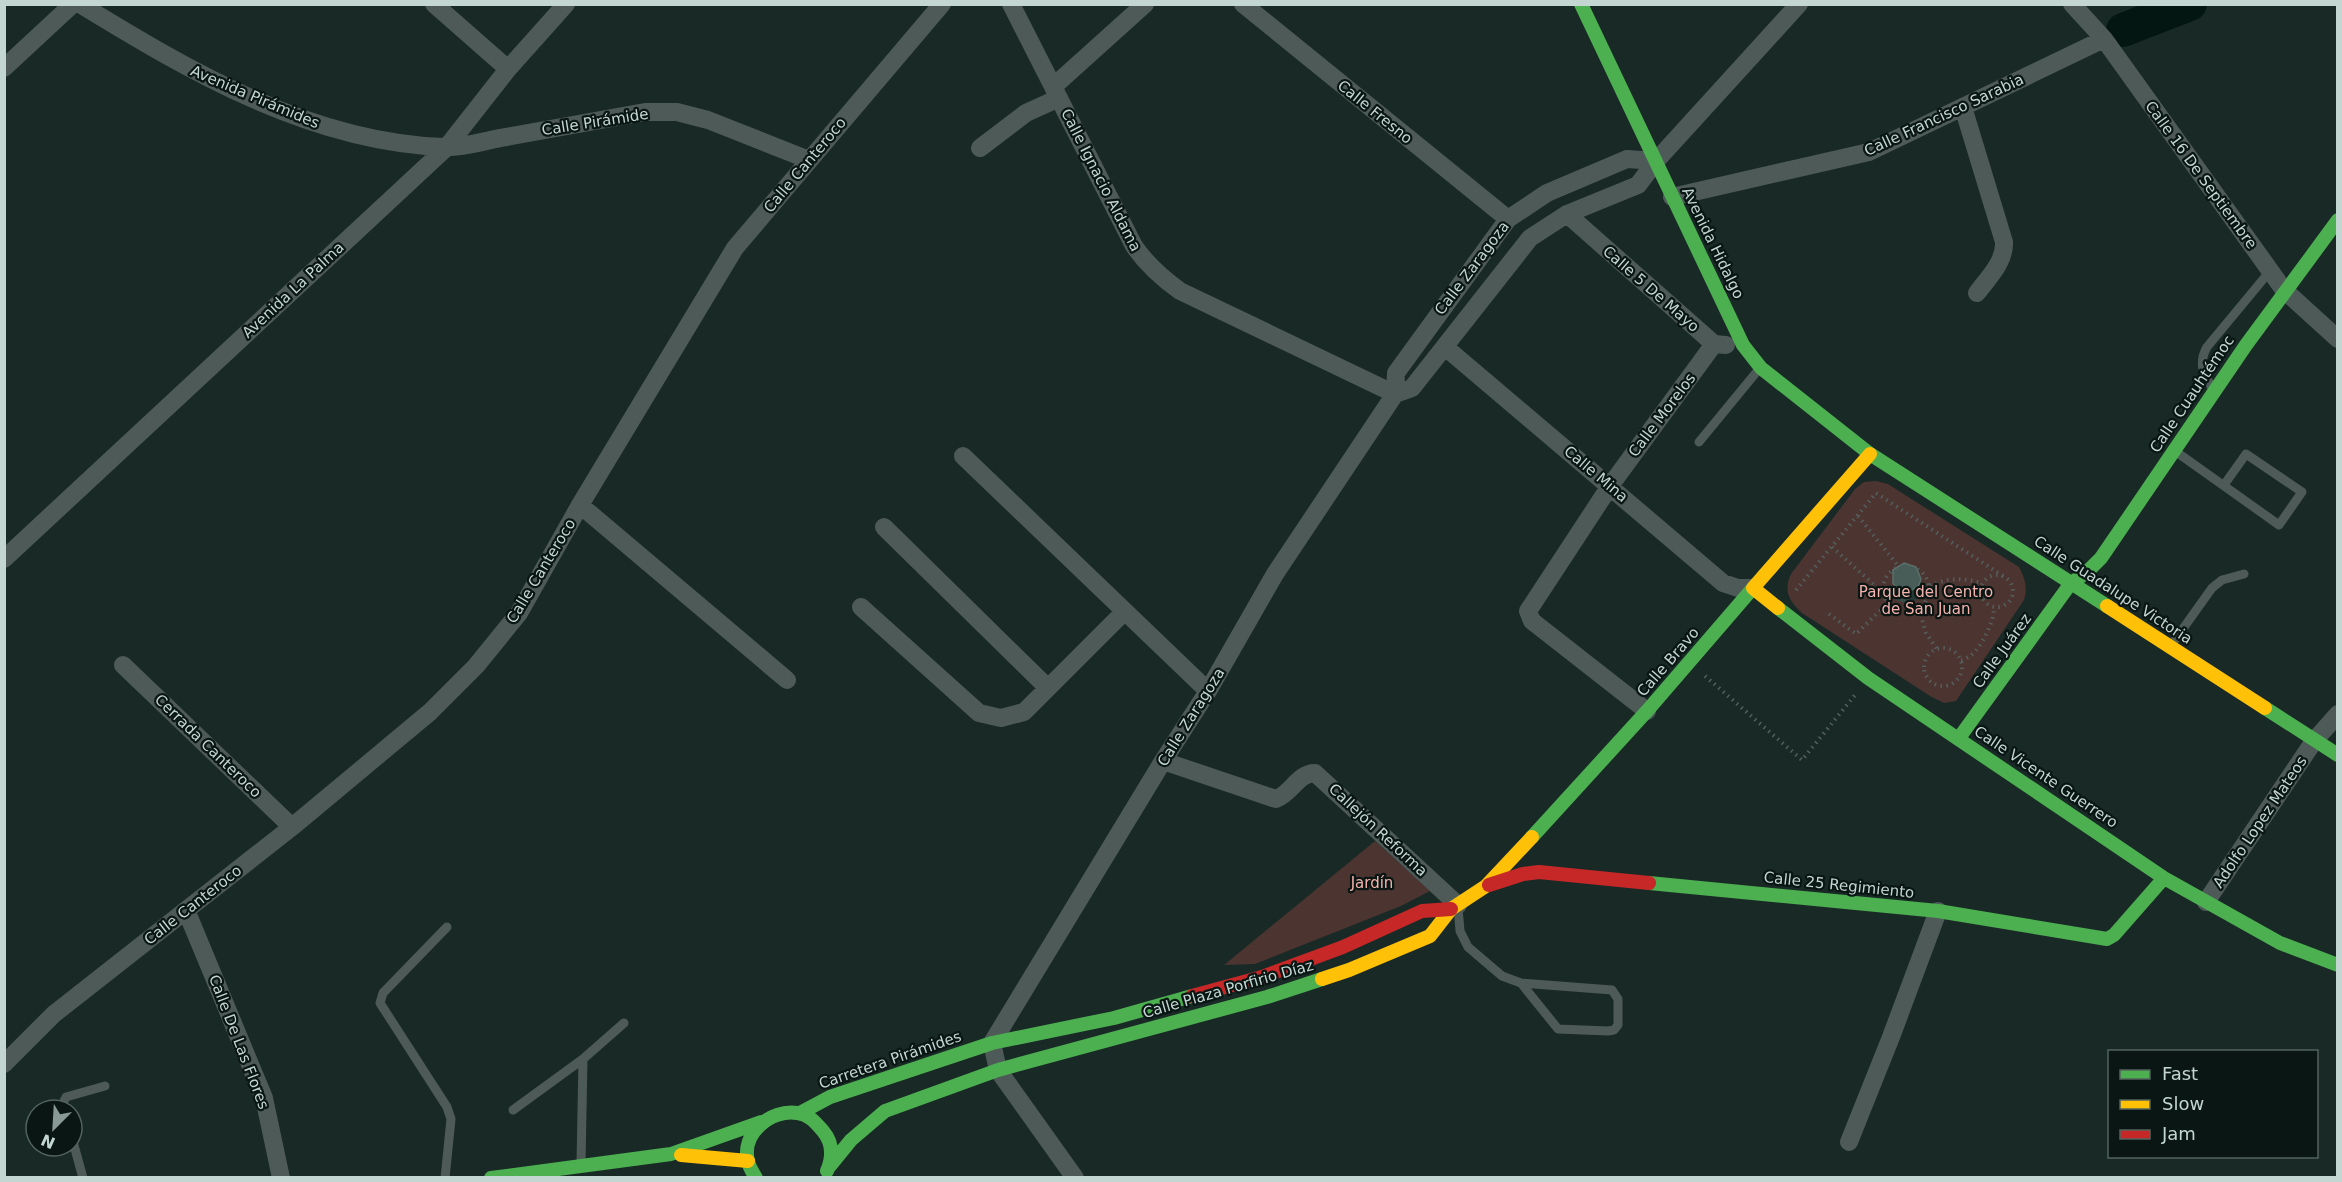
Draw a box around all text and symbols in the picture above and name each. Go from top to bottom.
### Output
street label: Avenida Pirámides [188,62,322,132]
street label: Calle Francisco Sarabia [1861,70,2027,160]
street label: Calle Fresno [1334,76,1416,148]
street label: Calle 16 De Septiembre [2141,98,2261,252]
street label: Calle Pirámide [540,105,650,139]
street label: Calle Ignacio Aldama [1057,106,1145,254]
street label: Calle Canteroco [760,114,850,216]
street label: Avenida Hidalgo [1678,184,1748,302]
street label: Calle Zaragoza [1431,218,1513,318]
street label: Avenida La Palma [238,238,348,342]
street label: Calle 5 De Mayo [1599,242,1703,336]
street label: Calle Cuauhtémoc [2146,332,2238,456]
street label: Calle Morelos [1625,369,1699,460]
street label: Calle Mina [1560,442,1632,506]
street label: Calle Canteroco [503,515,579,627]
street label: Calle Guadalupe Victoria [2030,532,2196,648]
park label: Parque del Centro de San Juan [1859,583,1993,618]
street label: Calle Juárez [1969,610,2035,692]
street label: Calle Bravo [1633,624,1703,700]
street label: Calle Zaragoza [1154,664,1228,770]
street label: Cerrada Canteroco [151,690,265,802]
street label: Calle Vicente Guerrero [1971,722,2121,832]
street label: Adolfo Lopez Mateos [2209,753,2311,891]
street label: Callejón Reforma [1325,780,1431,880]
street label: Calle Canteroco [141,861,245,949]
street label: Calle 25 Regimiento [1763,868,1915,902]
park label: Jardín [1350,874,1393,892]
street label: Calle Plaza Porfirio Díaz [1141,956,1315,1022]
street label: Calle De Las Flores [205,972,273,1112]
street label: Carretera Pirámides [816,1027,964,1093]
legend [2108,1050,2318,1158]
text: Fast [2162,1063,2198,1084]
text: Slow [2162,1093,2204,1114]
north arrow [24,1098,84,1158]
text: Jam [2161,1123,2196,1144]
text: N [38,1130,58,1153]

